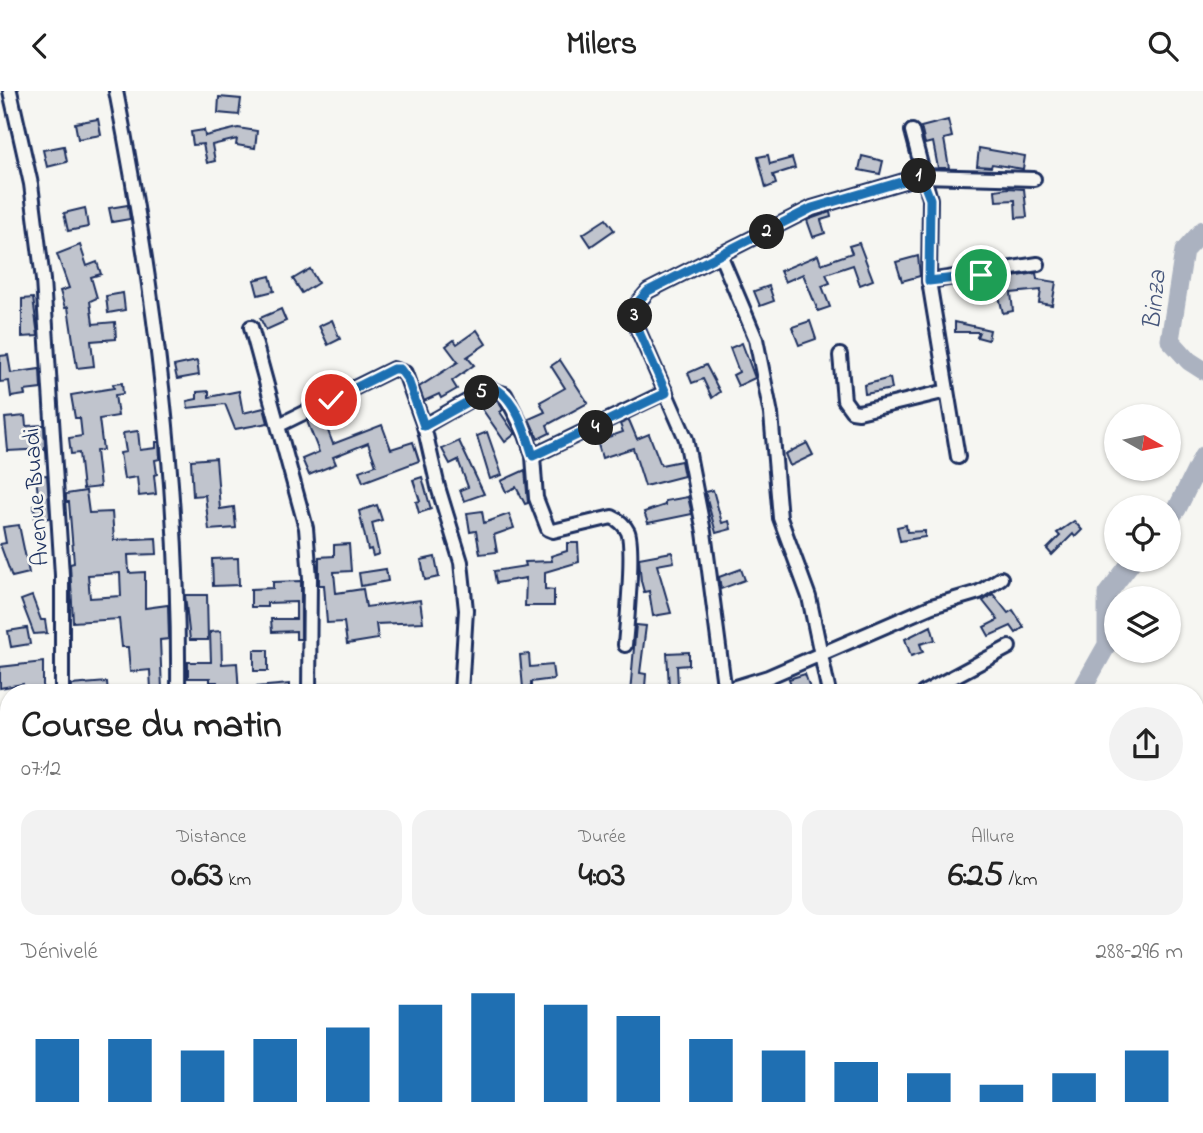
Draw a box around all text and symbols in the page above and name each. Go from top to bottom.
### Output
text: Milers [566,22,637,69]
icon: back [21,27,59,65]
icon: search [1144,27,1182,65]
pin: 1 [902,159,936,193]
text: 1 [915,162,922,189]
pin: 2 [750,215,784,249]
text: 2 [762,218,771,245]
pin [951,245,1011,305]
icon: arrive [962,256,1000,294]
water label: Binza [1134,268,1178,332]
pin: 3 [618,299,652,334]
text: 3 [631,302,638,329]
pin [301,370,361,430]
pin: 5 [464,375,500,411]
text: 5 [476,379,487,406]
icon: check [312,381,350,419]
north arrow [1104,404,1181,481]
map controls [1104,404,1181,663]
pin: 4 [578,411,614,445]
text: 4 [592,414,599,441]
street label: Avenue Buadi [15,427,60,567]
button: locate [1104,495,1181,572]
button: layers [1104,586,1181,663]
text: Course du matin [21,699,282,755]
button: share [1109,707,1183,781]
text: 07:12 [21,753,61,786]
text: Distance [176,824,246,851]
text: Durée [578,824,626,851]
text: Allure [971,824,1014,851]
text: 0.63 [171,851,223,902]
text: 4:03 [579,851,625,902]
text: 6:25 [948,851,1004,902]
text: km [223,867,251,894]
text: /km [1004,867,1037,894]
text: Dénivelé [21,936,98,969]
text: 288–296 m [1096,936,1183,969]

